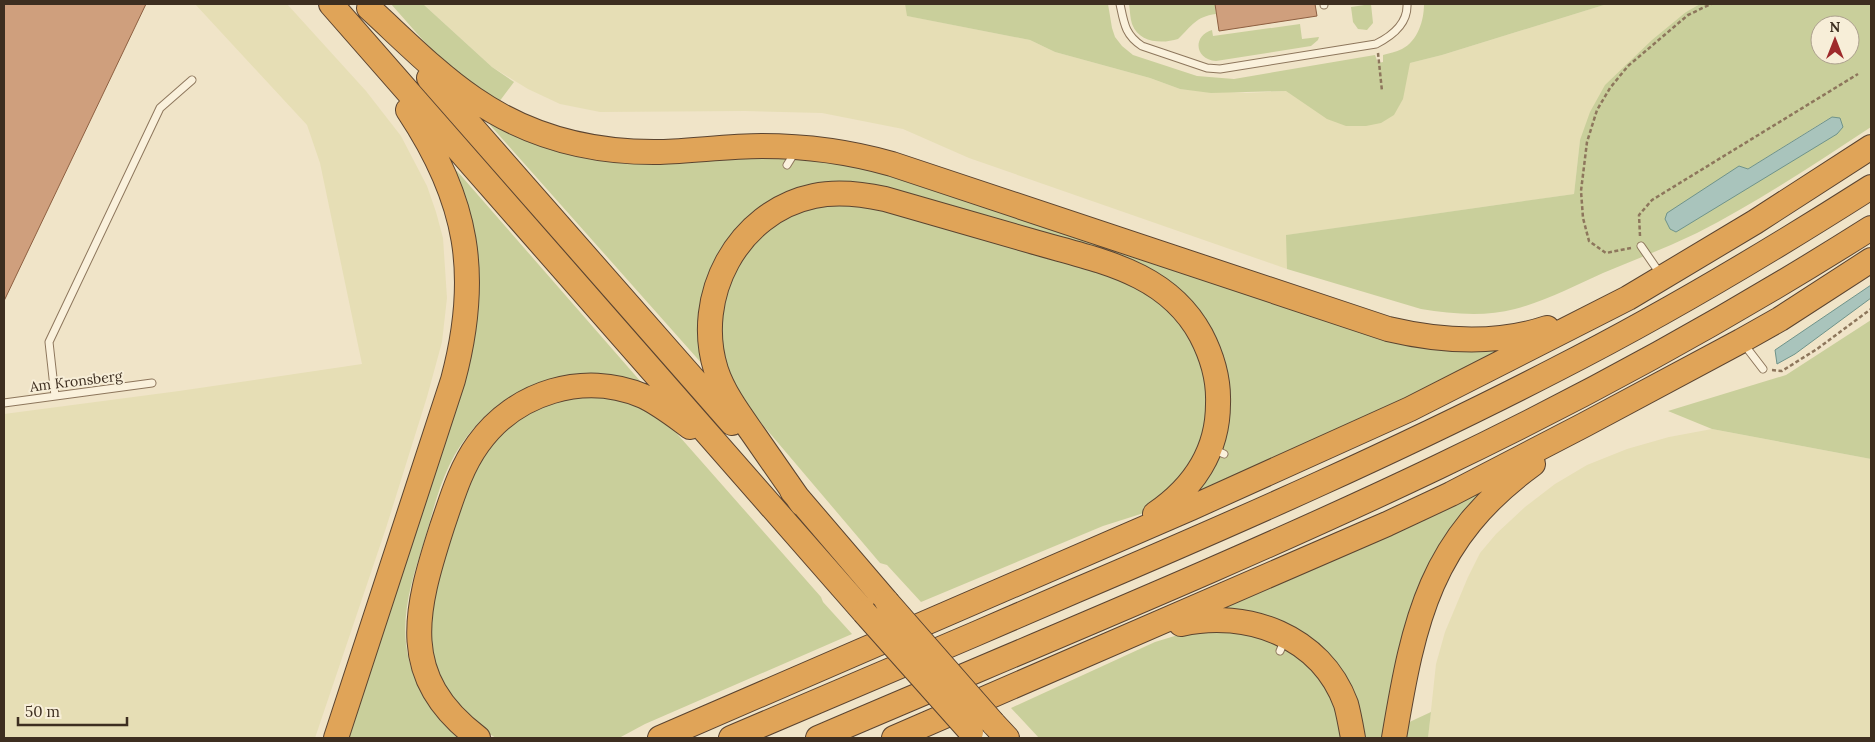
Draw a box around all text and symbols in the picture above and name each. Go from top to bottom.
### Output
north arrow [1810,15,1860,65]
text: N [1830,18,1841,36]
street label: Am Kronsberg [28,366,124,396]
scale bar [18,694,126,726]
text: 50 m [25,702,60,721]

